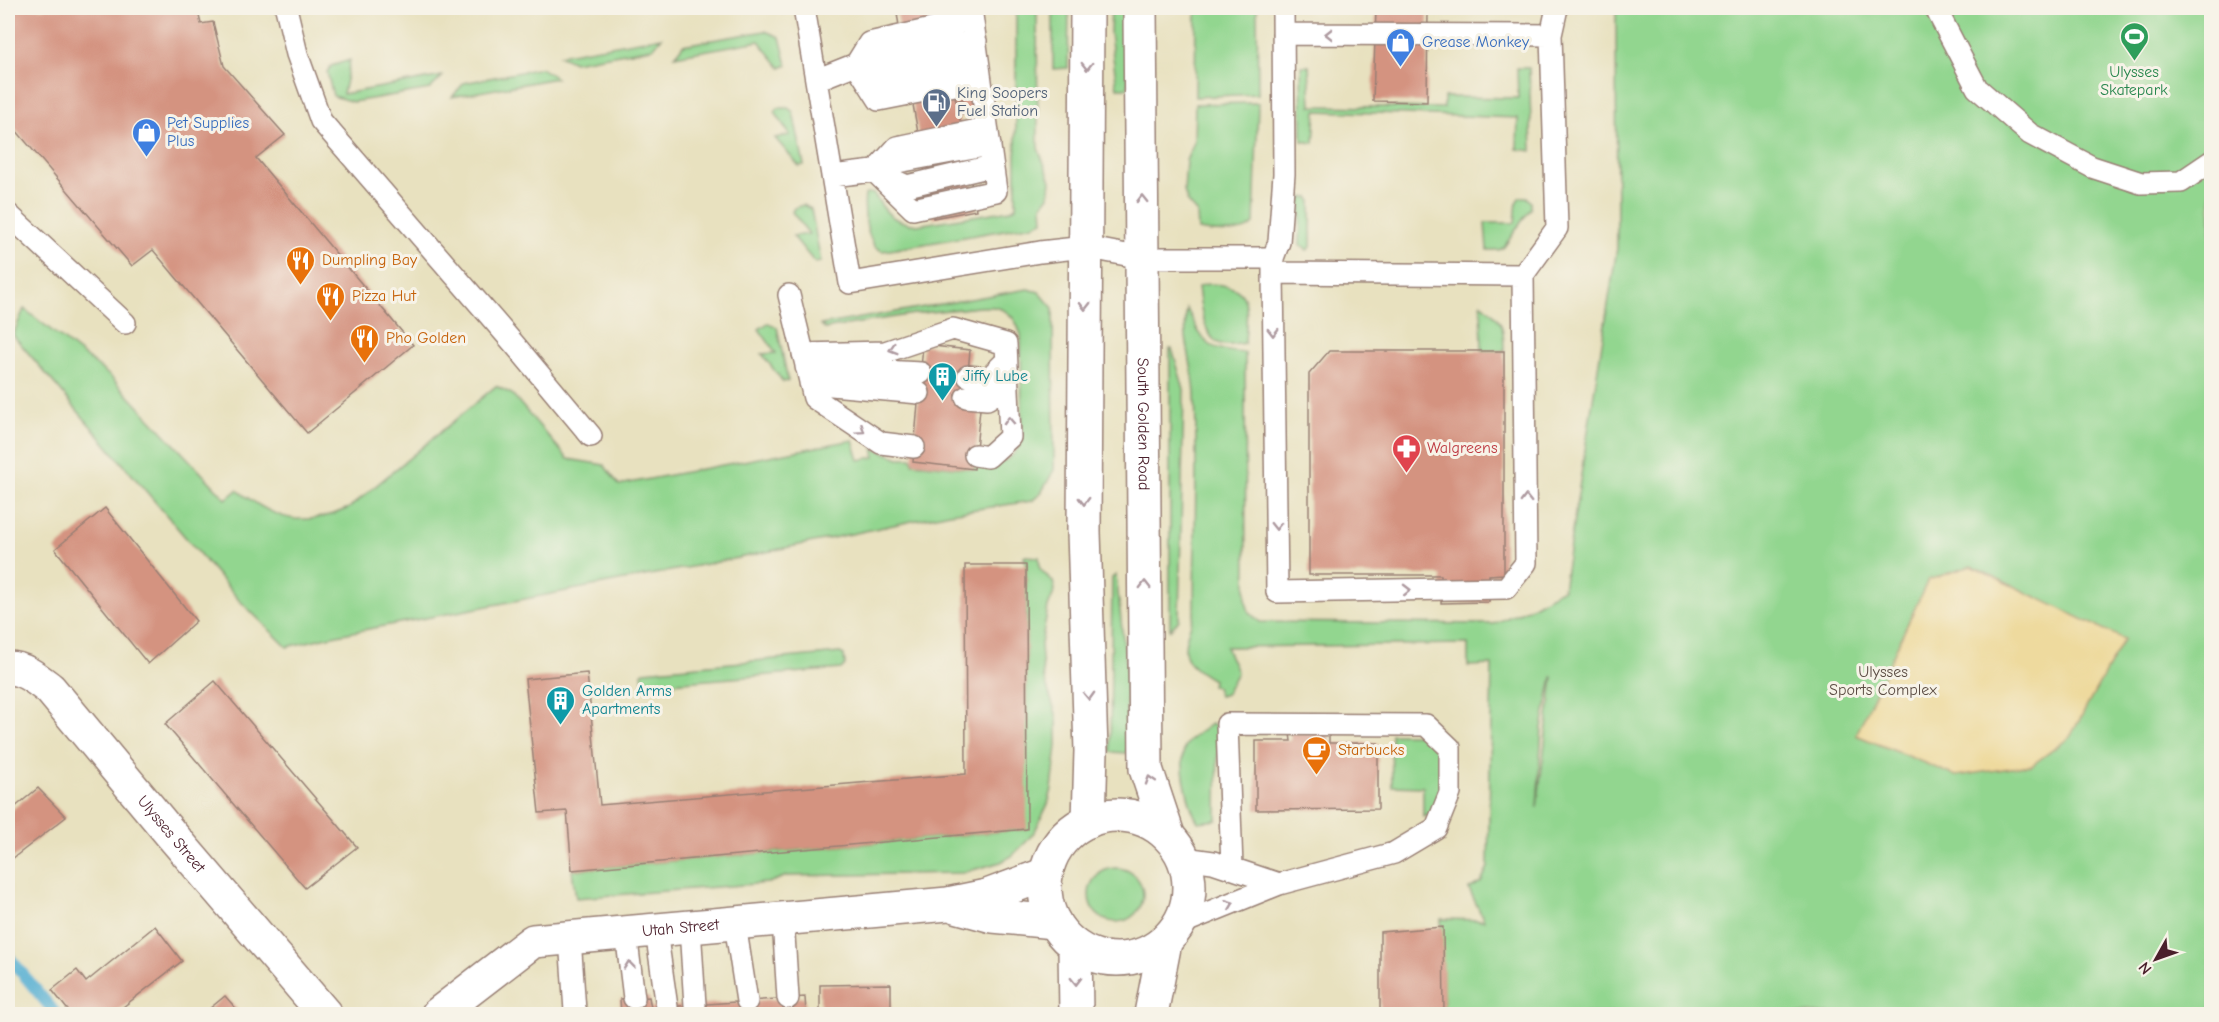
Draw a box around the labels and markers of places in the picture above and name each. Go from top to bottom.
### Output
sports icon: Ulysses Skatepark [2118,20,2150,62]
shop icon: Grease Monkey [1385,26,1417,68]
place label: Grease Monkey [1422,33,1530,51]
place label: Ulysses Skatepark [2100,63,2168,99]
place label: King Soopers Fuel Station [957,84,1048,120]
fuel station icon: King Soopers Fuel Station [920,86,952,128]
place label: Pet Supplies Plus [167,114,249,150]
shop icon: Pet Supplies Plus [130,116,162,158]
restaurant icon: Dumpling Bay [285,244,317,286]
place label: Dumpling Bay [322,251,418,269]
restaurant icon: Pizza Hut [315,280,347,322]
place label: Pizza Hut [352,287,416,305]
restaurant icon: Pho Golden [349,322,381,364]
place label: Pho Golden [386,329,466,347]
building icon: Jiffy Lube [926,360,958,402]
place label: Jiffy Lube [963,367,1028,385]
pharmacy icon: Walgreens [1390,432,1422,474]
place label: Walgreens [1427,439,1498,457]
place label: Golden Arms Apartments [582,682,672,718]
building icon: Golden Arms Apartments [545,684,577,726]
cafe icon: Starbucks [1301,734,1333,776]
place label: Starbucks [1338,741,1405,759]

